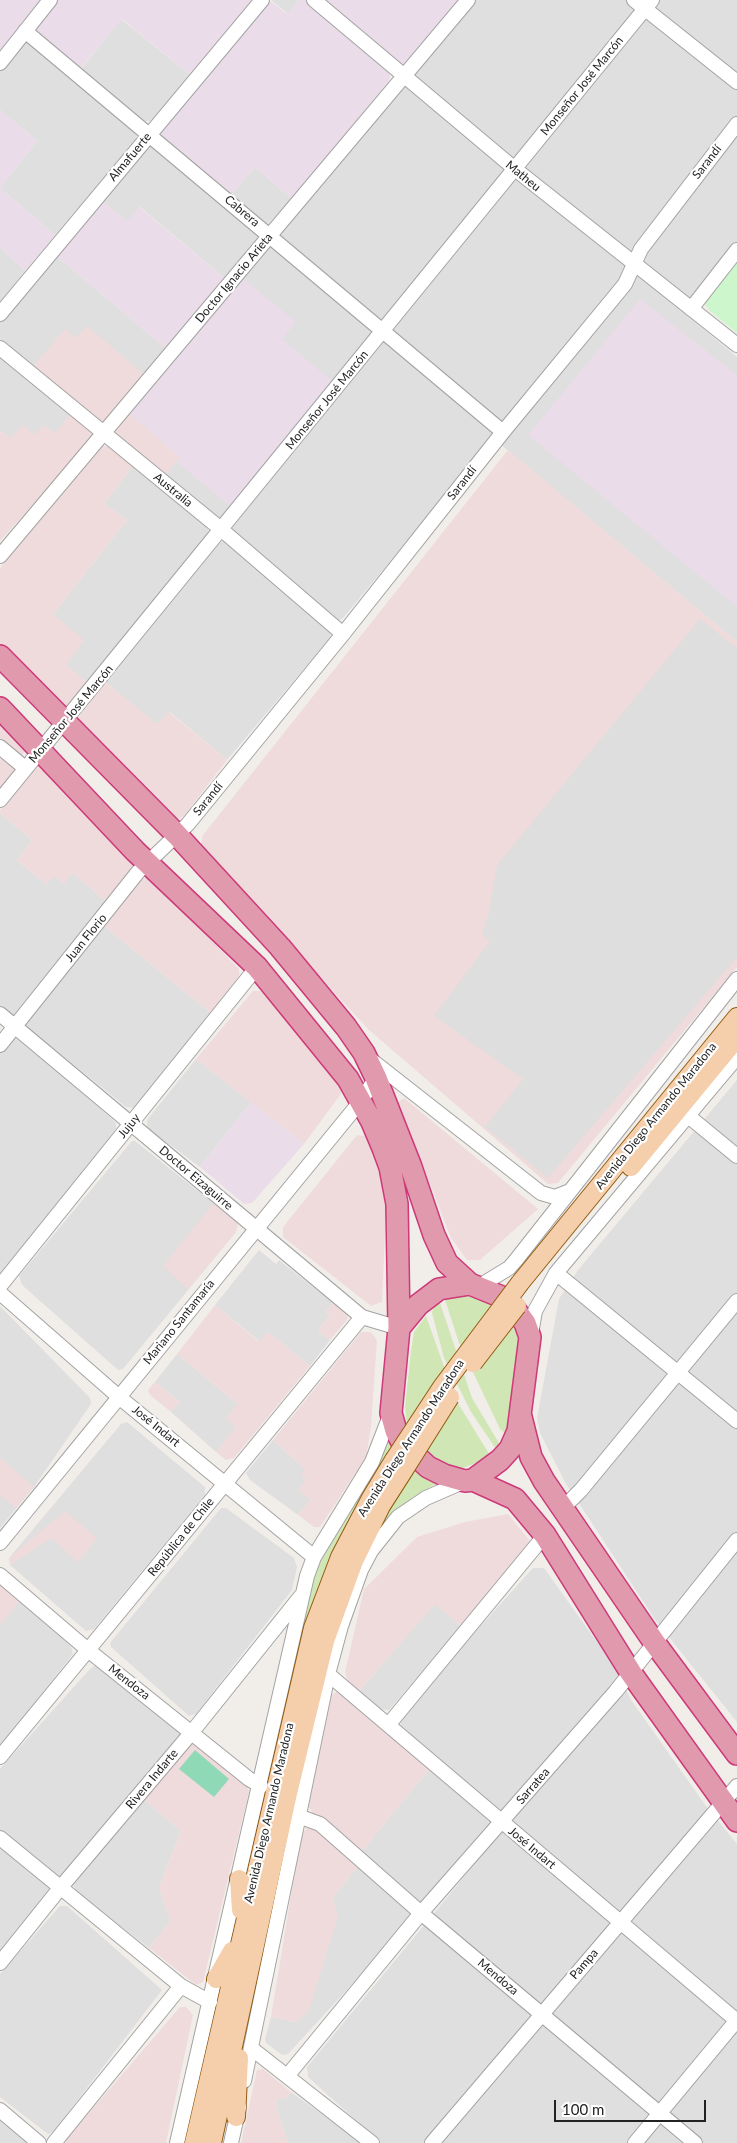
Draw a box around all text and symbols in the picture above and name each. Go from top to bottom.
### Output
street label: Monseñor José Marcón [538,34,626,138]
street label: Almafuerte [106,130,154,184]
street label: Sarandí [689,142,725,182]
street label: Matheu [503,158,543,194]
street label: Cabrera [222,192,262,230]
street label: Doctor Ignacio Arieta [192,230,276,326]
street label: Monseñor José Marcón [283,348,371,452]
street label: Sarandí [444,463,480,503]
street label: Australia [151,470,195,510]
street label: Monseñor José Marcón [26,662,116,766]
street label: Sarandí [190,779,226,819]
street label: Juan Florio [62,911,110,965]
street label: Avenida Diego Armando Maradona [592,1040,720,1192]
street label: Jujuy [115,1111,143,1141]
street label: Doctor Eizaguirre [156,1143,236,1213]
street label: Mariano Santamaría [140,1277,218,1367]
street label: Avenida Diego Armando Maradona [355,1357,467,1519]
street label: José Indart [129,1402,183,1450]
street label: República de Chile [145,1495,217,1579]
street label: Mendoza [105,1661,153,1703]
street label: Avenida Diego Armando Maradona [241,1721,297,1905]
street label: Rivera Indarte [123,1746,181,1812]
street label: Sarratea [513,1765,553,1807]
street label: José Indart [505,1824,559,1872]
street label: Pampa [567,1946,601,1982]
street label: Mendoza [475,1956,521,1998]
scale bar [557,2090,710,2122]
text: 100 m [562,2100,604,2118]

